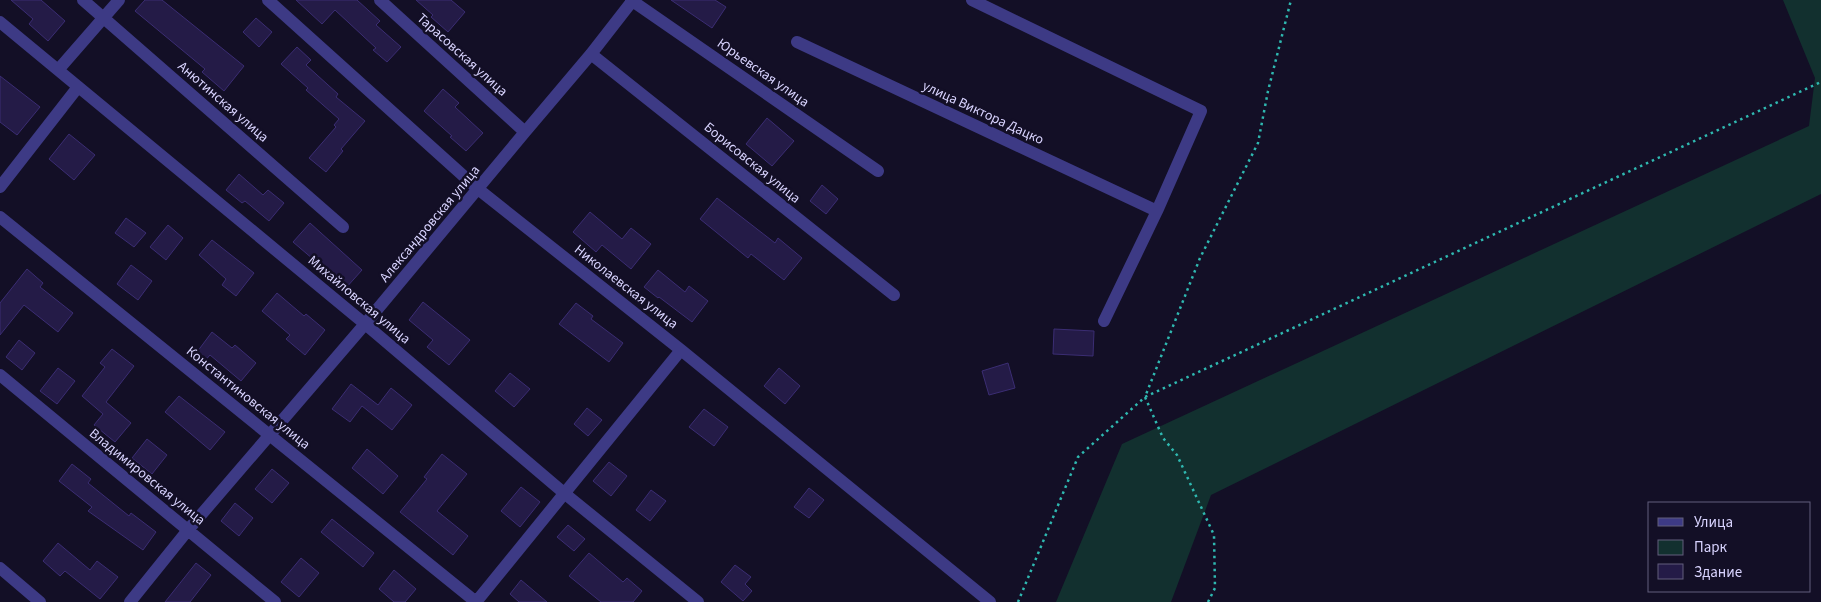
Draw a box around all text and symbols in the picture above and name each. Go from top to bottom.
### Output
street label: Тарасовская улица [412,9,512,101]
street label: Юрьевская улица [713,34,813,112]
street label: Анютинская улица [173,57,273,147]
street label: улица Виктора Дацко [919,76,1047,150]
street label: Борисовская улица [699,118,805,208]
street label: Александровская улица [375,161,485,287]
street label: Николаевская улица [570,240,682,334]
street label: Михайловская улица [303,251,415,349]
street label: Константиновская улица [182,342,314,454]
street label: Владимировская улица [85,424,209,530]
legend [1648,502,1811,592]
text: Улица [1694,512,1733,533]
text: Парк [1694,537,1728,558]
text: Здание [1694,562,1742,583]

